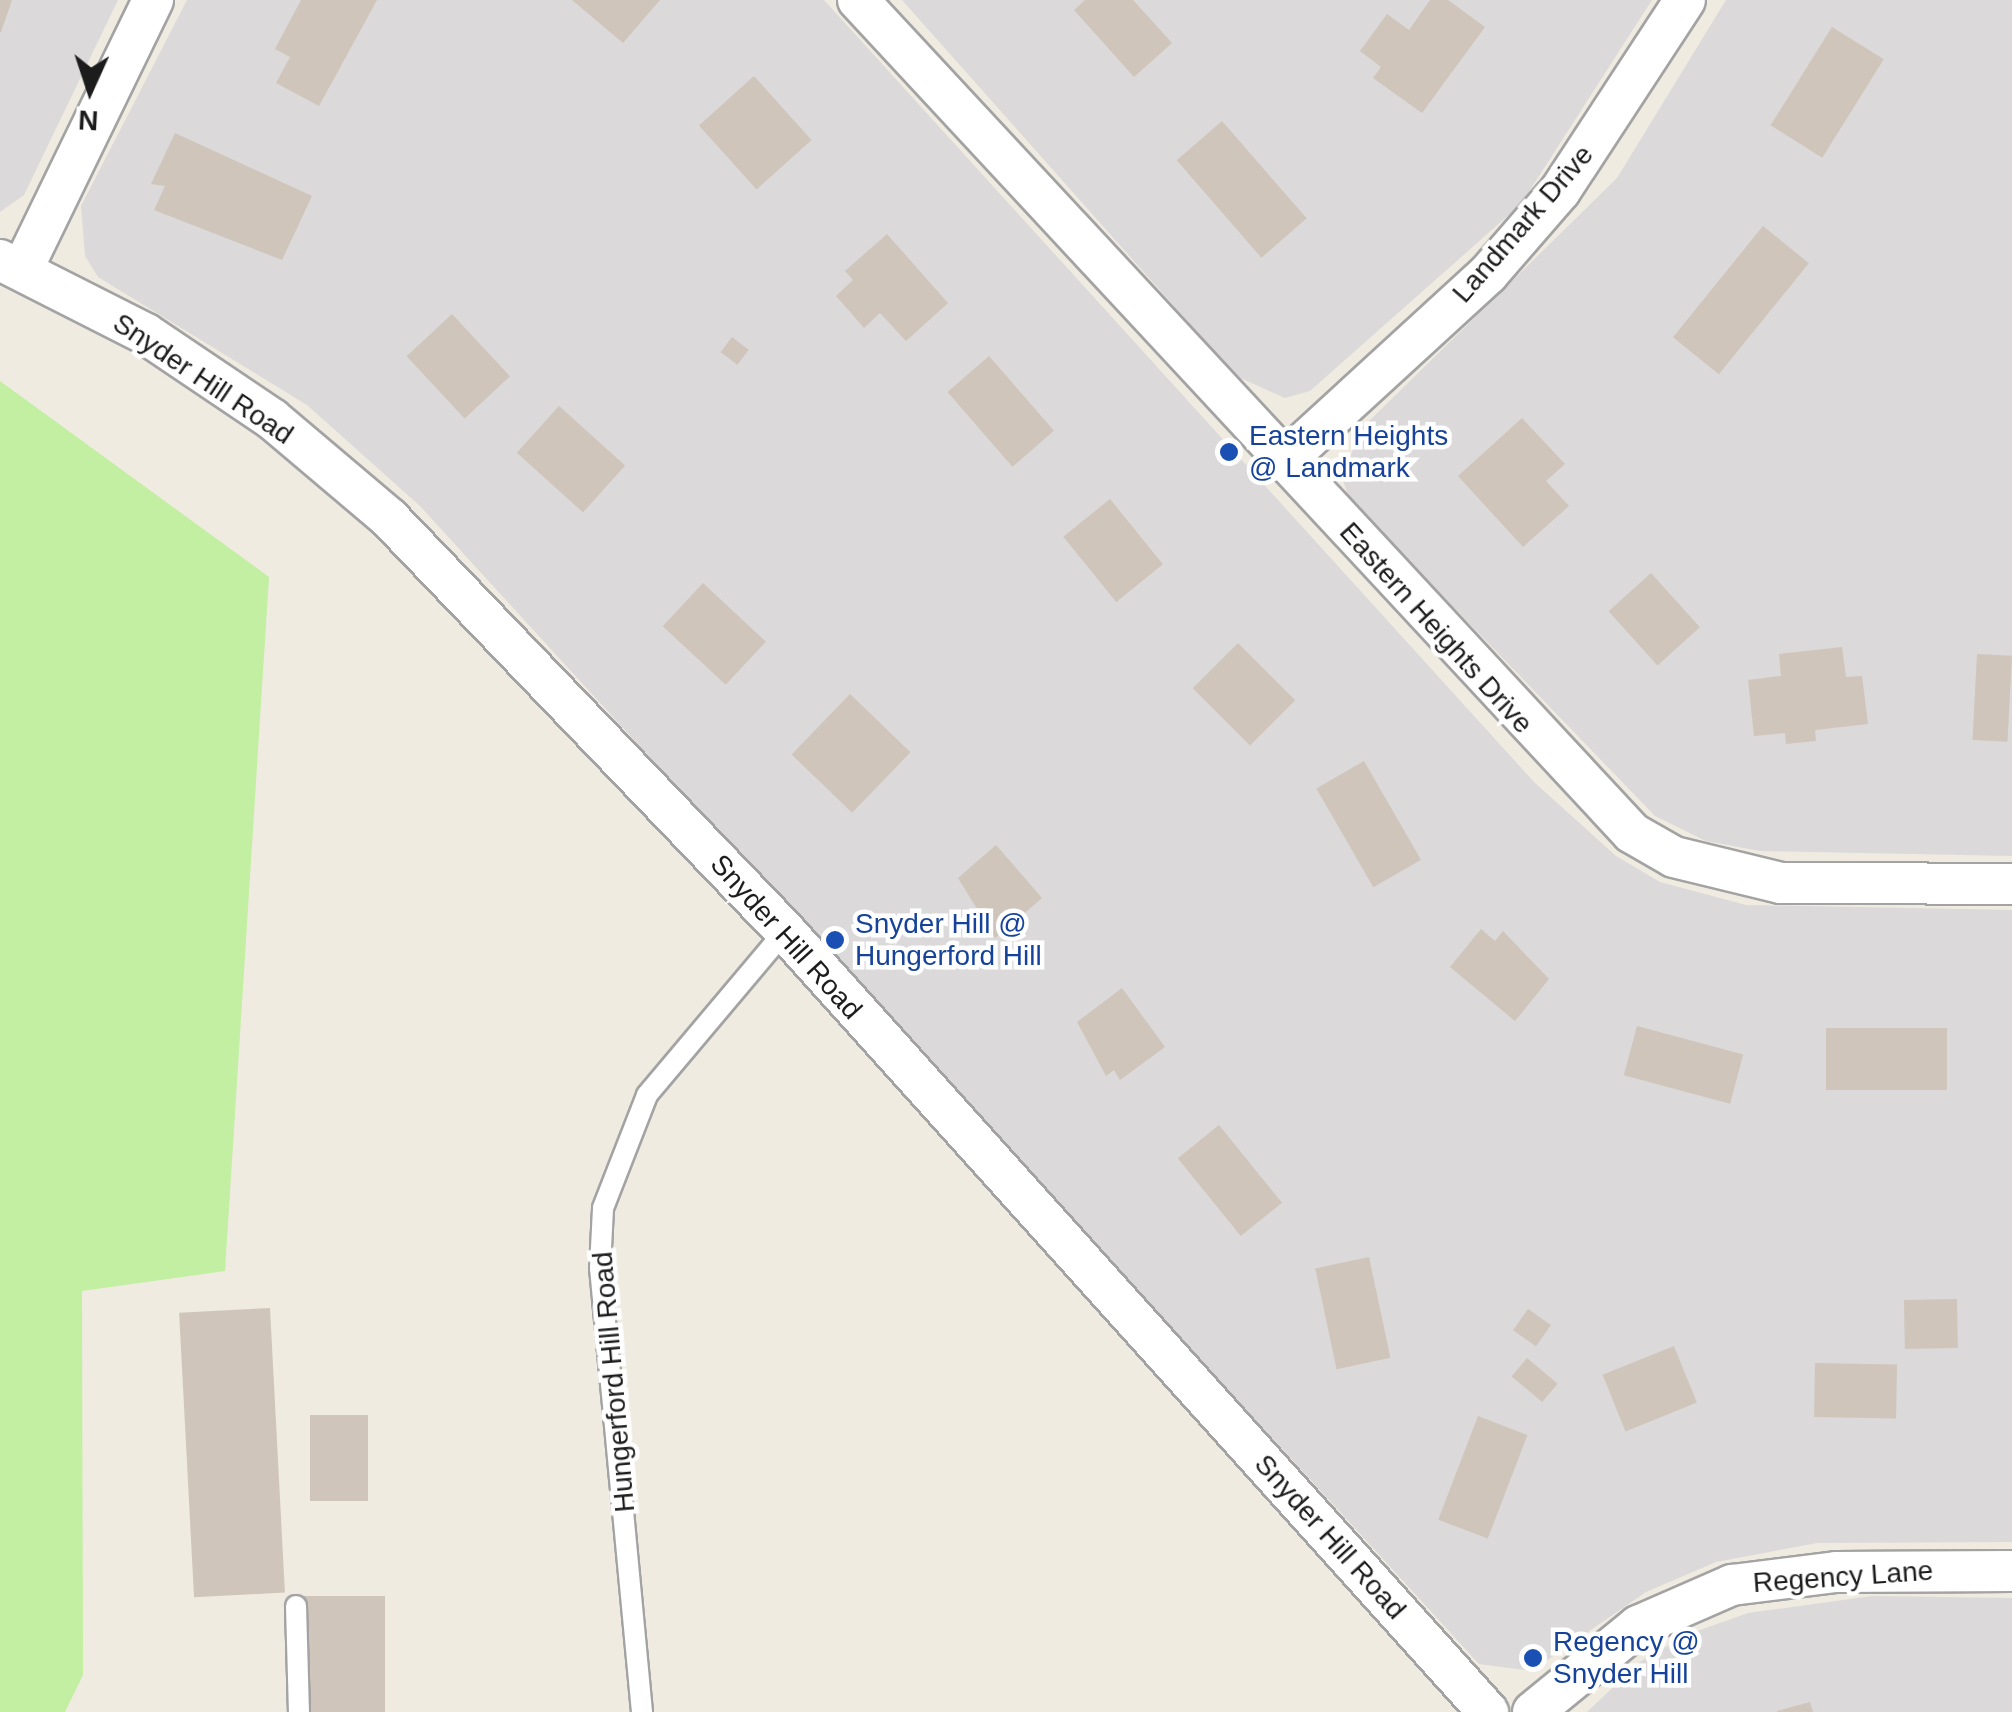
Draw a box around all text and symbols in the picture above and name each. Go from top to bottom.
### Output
north arrow [40,40,140,140]
text: N [77,104,99,136]
street label: Landmark Drive [1445,138,1601,310]
street label: Snyder Hill Road [107,306,299,452]
place label: Eastern Heights @ Landmark [1249,419,1448,485]
marker: Eastern Heights @ Landmark [1218,441,1240,463]
street label: Eastern Heights Drive [1332,516,1540,740]
street label: Snyder Hill Road [703,848,869,1026]
place label: Snyder Hill @ Hungerford Hill [855,907,1042,973]
marker: Snyder Hill @ Hungerford Hill [824,929,846,951]
street label: Hungerford Hill Road [586,1250,642,1514]
street label: Snyder Hill Road [1247,1448,1413,1626]
street label: Regency Lane [1752,1554,1934,1600]
place label: Regency @ Snyder Hill [1553,1625,1700,1691]
marker: Regency @ Snyder Hill [1522,1647,1544,1669]

